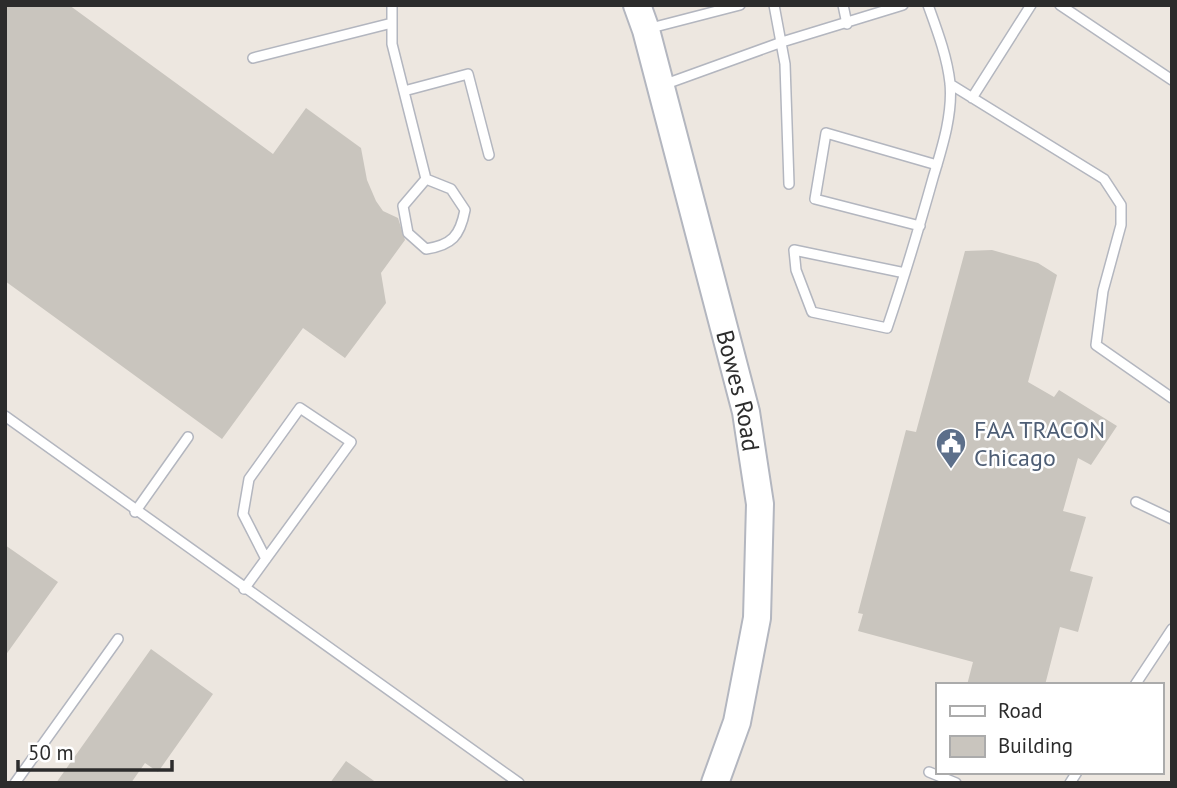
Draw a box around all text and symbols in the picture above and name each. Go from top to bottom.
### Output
street label: Bowes Road [710,327,767,453]
place label: FAA TRACON Chicago [974,414,1105,473]
public building icon: FAA TRACON Chicago [934,426,968,470]
legend [936,683,1163,774]
text: Road [998,697,1042,724]
scale bar [18,728,172,772]
text: Building [998,732,1073,759]
text: 50 m [28,739,74,766]

